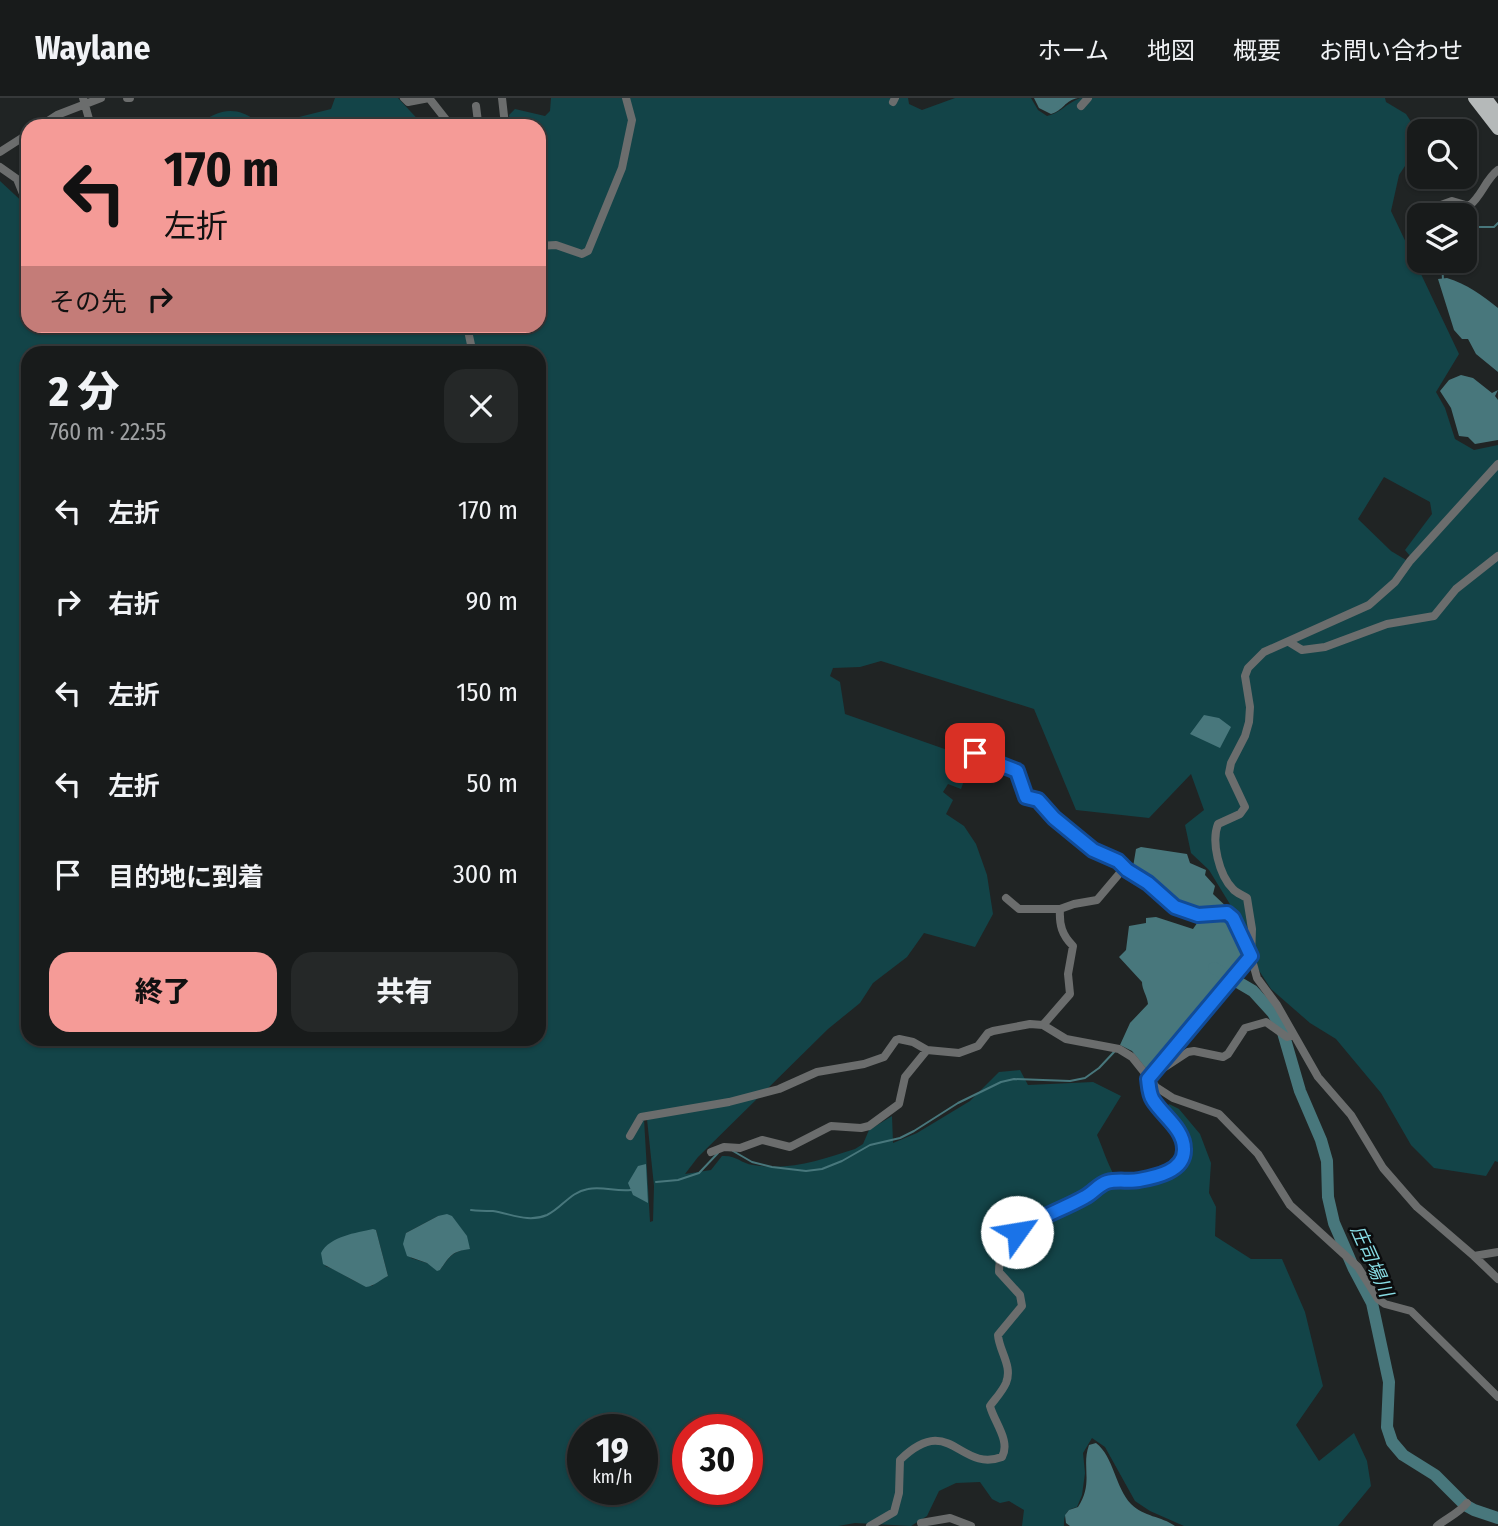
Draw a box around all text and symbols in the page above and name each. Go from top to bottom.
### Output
text: Waylane [35,28,150,68]
text: ホーム [1038,37,1109,65]
text: 地図 [1147,37,1195,65]
text: 概要 [1233,37,1281,65]
text: お問い合わせ [1319,37,1463,65]
map controls [1407,119,1477,273]
button: search [1407,119,1477,189]
text: 170 m [164,140,280,199]
icon: left [49,147,140,238]
button: layers [1407,203,1477,273]
text: 左折 [164,207,228,245]
icon: right [141,280,179,318]
text: その先 [49,287,127,318]
text: 2 分 [49,367,119,417]
button: close [444,369,518,443]
text: 760 m · 22:55 [49,418,166,446]
icon: left [49,492,87,530]
text: 170 m [458,495,518,526]
text: 左折 [108,498,160,529]
icon: right [49,583,87,621]
text: 90 m [466,586,518,617]
text: 右折 [108,589,160,620]
icon: left [49,674,87,712]
text: 150 m [456,677,518,708]
text: 左折 [108,680,160,711]
pin [945,723,1005,783]
icon: arrive [956,734,994,772]
icon: left [49,765,87,803]
text: 50 m [466,768,518,799]
text: 左折 [108,771,160,802]
icon: arrive [49,856,87,894]
text: 300 m [453,859,518,890]
text: 目的地に到着 [108,862,264,893]
button: 終了 [49,952,277,1032]
button: 共有 [291,952,518,1032]
position arrow [980,1195,1054,1269]
water label: 庄司場川 [1346,1222,1399,1302]
speed limit sign: 30 [672,1414,763,1505]
text: 19 [596,1429,629,1471]
text: km/h [592,1466,633,1488]

